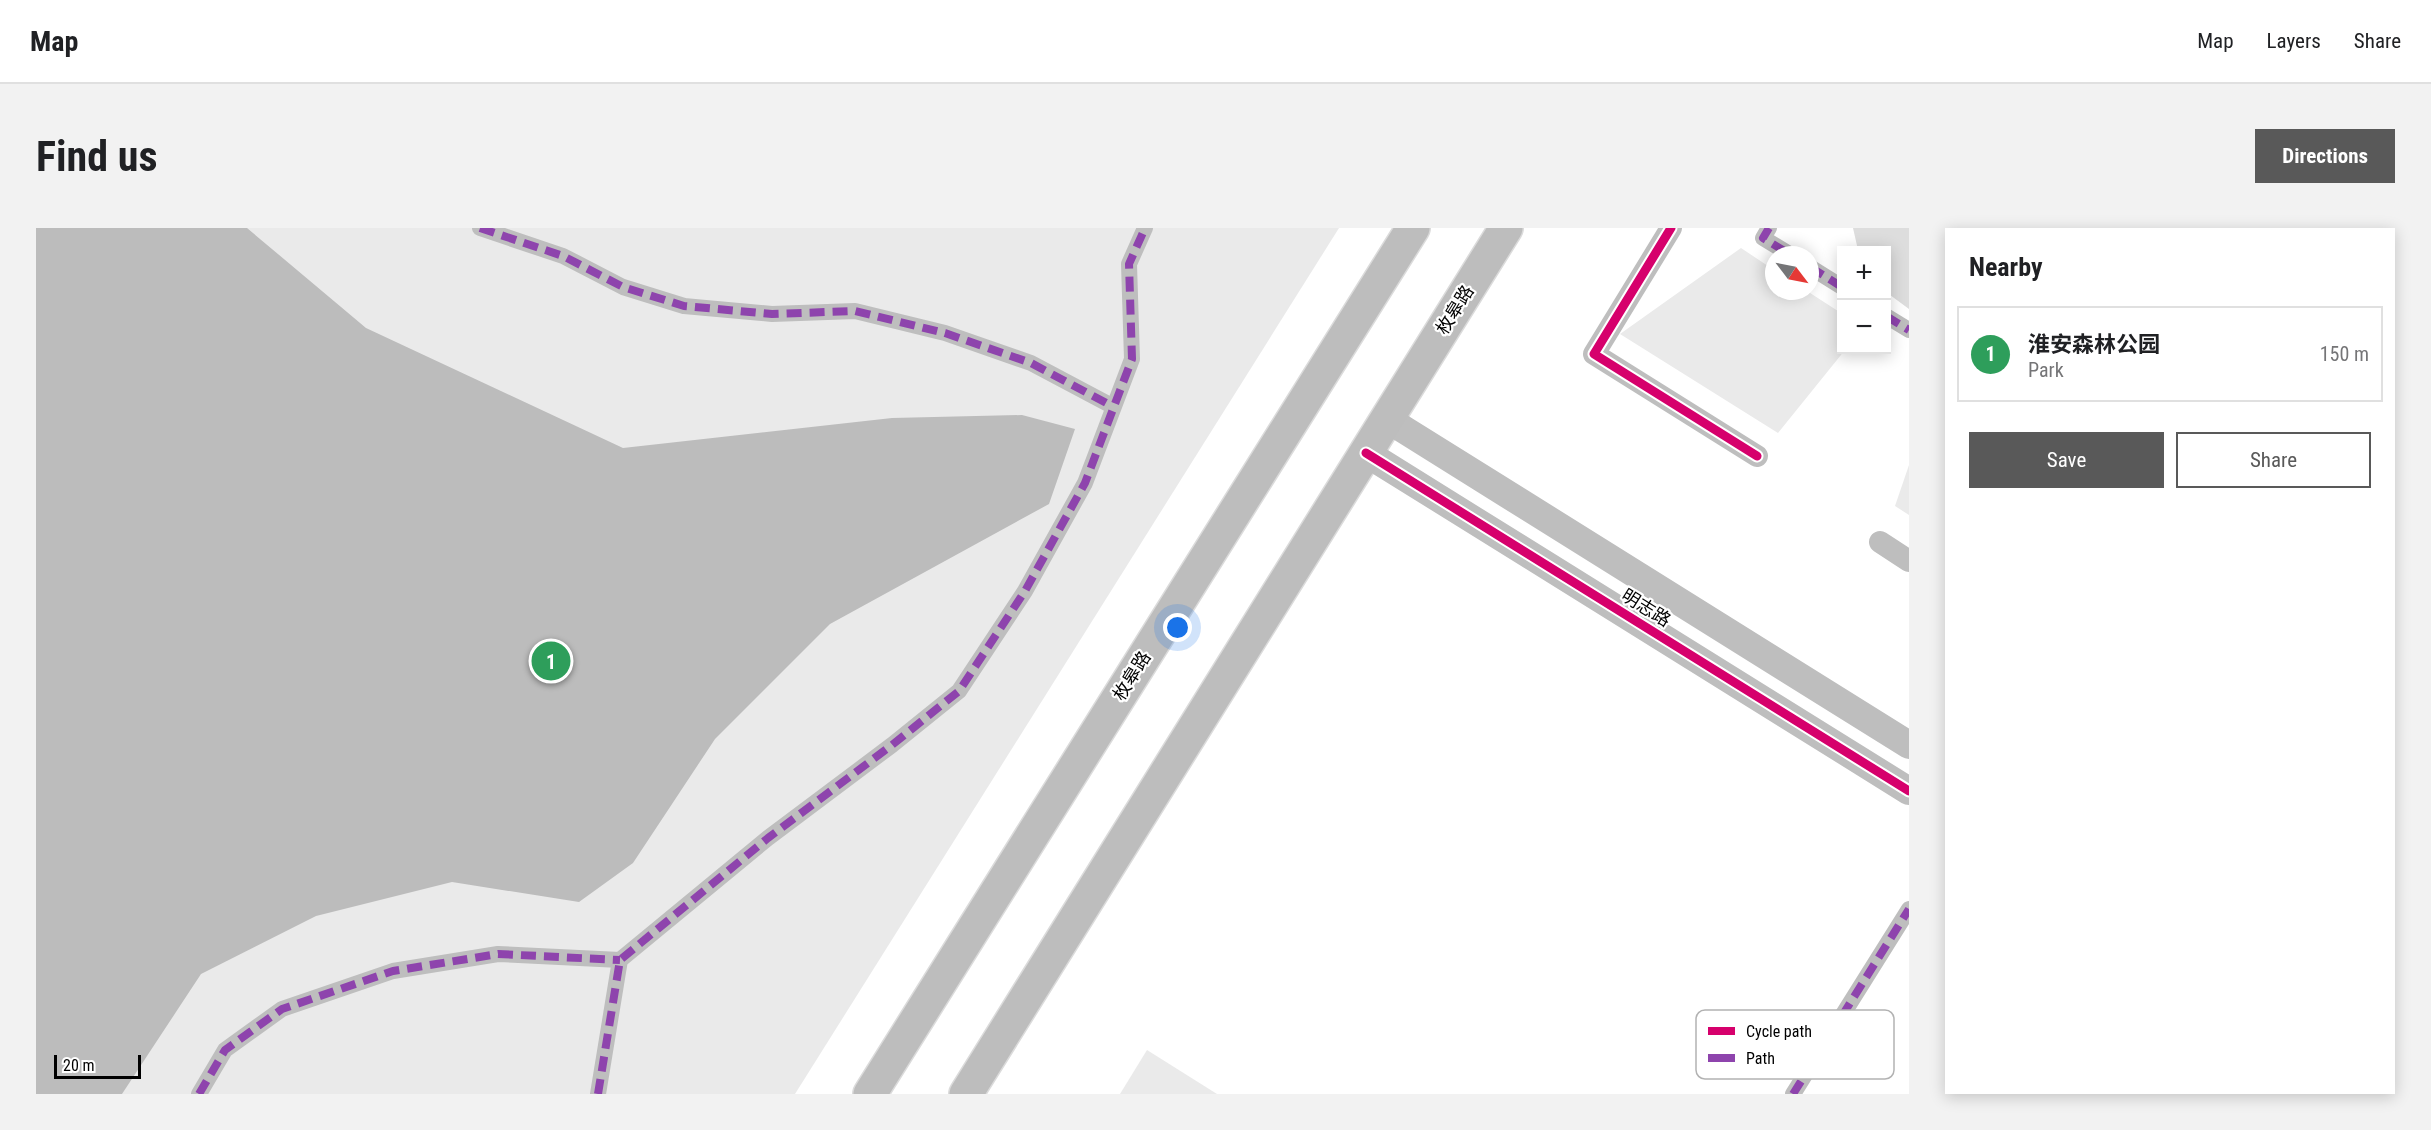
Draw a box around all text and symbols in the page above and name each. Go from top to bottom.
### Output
text: Map [30,25,78,58]
text: Map [2197,29,2234,53]
text: Layers [2267,29,2321,53]
text: Share [2354,29,2401,53]
button: Directions [2255,129,2395,183]
text: Find us [36,132,157,181]
north arrow [1765,246,1819,300]
map controls [1837,246,1891,354]
button: + [1837,246,1891,300]
text: Nearby [1969,252,2043,282]
street label: 枚皋路 [1431,281,1478,338]
button: − [1837,300,1891,354]
text: 淮安森林公园 [2028,332,2160,357]
text: 1 [1985,342,1996,366]
text: 150 m [2320,342,2369,366]
text: Park [2028,358,2064,382]
button: Save [1969,432,2164,488]
button: Share [2176,432,2371,488]
street label: 明志路 [1618,584,1675,631]
your location [1163,613,1192,642]
pin: 1 [532,638,570,684]
street label: 枚皋路 [1108,647,1155,704]
legend [1696,1010,1894,1079]
text: Cycle path [1746,1022,1812,1041]
text: Path [1746,1049,1775,1068]
scale bar [54,1052,141,1080]
text: 20 m [63,1056,95,1075]

